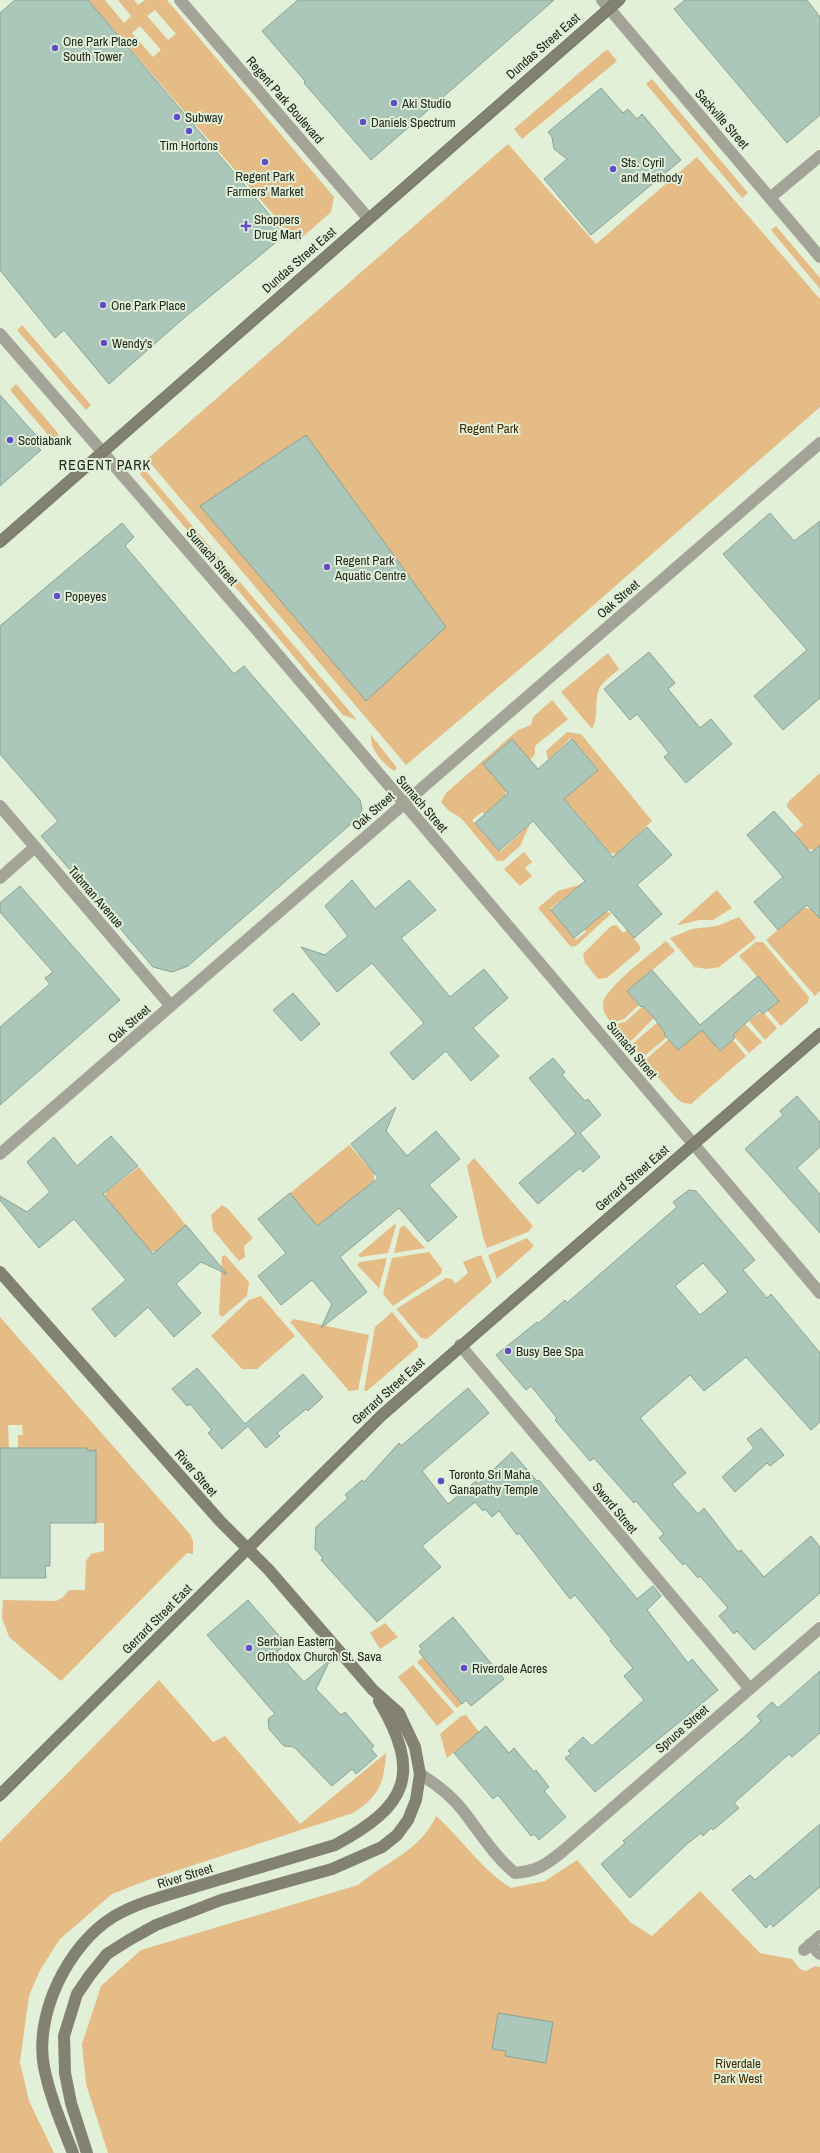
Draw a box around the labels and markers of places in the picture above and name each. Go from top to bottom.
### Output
place label: One Park Place South Tower [63,33,138,65]
marker: One Park Place South Tower [50,43,60,53]
place label: Aki Studio [401,95,451,112]
marker: Aki Studio [389,98,399,108]
place label: Subway [185,109,224,126]
marker: Subway [172,112,182,122]
place label: Daniels Spectrum [371,114,456,131]
marker: Daniels Spectrum [358,117,368,127]
marker: Tim Hortons [184,126,194,136]
place label: Tim Hortons [160,137,218,154]
place label: Sts. Cyril and Methody [621,154,683,186]
marker: Regent Park Farmers' Market [260,157,270,167]
marker: Sts. Cyril and Methody [608,164,618,174]
place label: Regent Park Farmers' Market [227,168,303,200]
place label: Shoppers Drug Mart [254,211,301,243]
marker: Shoppers Drug Mart [241,221,251,231]
place label: One Park Place [111,297,186,314]
marker: One Park Place [98,300,108,310]
place label: Wendy's [112,335,152,352]
marker: Wendy's [99,338,109,348]
place label: Scotiabank [18,432,72,449]
marker: Scotiabank [5,435,15,445]
place label: Regent Park Aquatic Centre [334,552,406,584]
marker: Regent Park Aquatic Centre [322,562,332,572]
place label: Popeyes [65,588,106,605]
marker: Popeyes [52,591,62,601]
place label: Busy Bee Spa [516,1343,584,1360]
marker: Busy Bee Spa [503,1346,513,1356]
place label: Toronto Sri Maha Ganapathy Temple [449,1466,538,1498]
marker: Toronto Sri Maha Ganapathy Temple [436,1476,446,1486]
place label: Serbian Eastern Orthodox Church St. Sava [257,1633,382,1665]
marker: Serbian Eastern Orthodox Church St. Sava [244,1643,254,1653]
place label: Riverdale Acres [472,1660,547,1677]
marker: Riverdale Acres [459,1663,469,1673]

